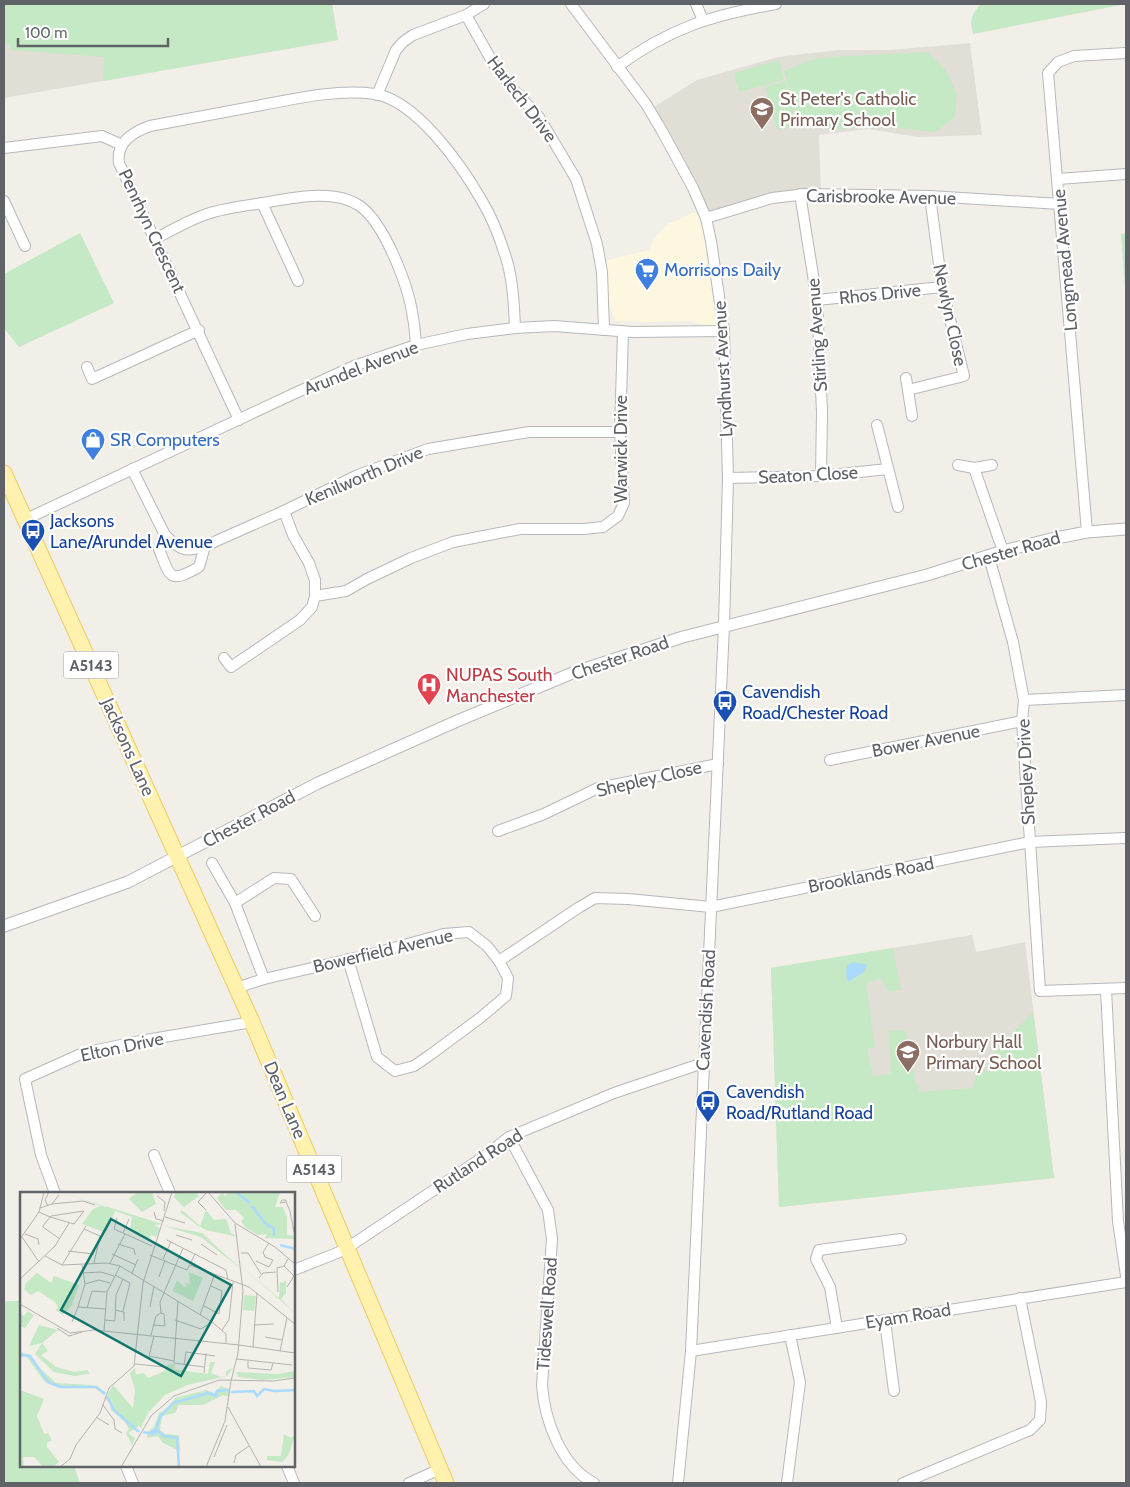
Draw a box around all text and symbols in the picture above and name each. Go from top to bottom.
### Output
scale bar [18,15,168,47]
text: 100 m [25,24,67,42]
street label: Harlech Drive [482,51,562,147]
place label: St Peter's Catholic Primary School [780,88,916,131]
school or university icon: St Peter's Catholic Primary School [749,96,775,130]
street label: Penrhyn Crescent [114,166,190,296]
street label: Carisbrooke Avenue [806,185,956,209]
street label: Longmead Avenue [1048,188,1082,332]
supermarket icon: Morrisons Daily [634,257,660,291]
place label: Morrisons Daily [664,259,781,281]
street label: Newlyn Close [928,262,972,368]
street label: Stirling Avenue [802,277,832,393]
street label: Rhos Drive [838,279,922,309]
street label: Lyndhurst Avenue [708,300,738,438]
street label: Arundel Avenue [301,336,421,400]
street label: Warwick Drive [610,395,632,503]
shop icon: SR Computers [80,427,106,461]
place label: SR Computers [110,429,220,451]
street label: Kenilworth Drive [302,441,426,511]
street label: Seaton Close [757,461,859,489]
place label: Jacksons Lane/Arundel Avenue [49,510,213,553]
bus stop icon: Jacksons Lane/Arundel Avenue [20,518,46,552]
street label: Chester Road [959,526,1063,576]
street label: Chester Road [568,631,672,685]
road number: A5143 [64,652,118,678]
place label: NUPAS South Manchester [446,664,553,707]
hospital icon: NUPAS South Manchester [416,672,442,706]
place label: Cavendish Road/Chester Road [742,681,888,724]
bus stop icon: Cavendish Road/Chester Road [712,689,738,723]
street label: Jacksons Lane [96,694,159,799]
street label: Shepley Drive [1012,718,1040,826]
street label: Bower Avenue [870,720,982,762]
street label: Shepley Close [594,756,704,802]
street label: Chester Road [199,785,299,853]
street label: Brooklands Road [806,852,936,898]
street label: Bowerfield Avenue [311,924,455,978]
street label: Cavendish Road [692,949,720,1071]
street label: Elton Drive [78,1027,166,1067]
place label: Norbury Hall Primary School [926,1031,1042,1074]
school or university icon: Norbury Hall Primary School [895,1039,921,1073]
street label: Dean Lane [259,1058,311,1142]
place label: Cavendish Road/Rutland Road [726,1081,873,1124]
bus stop icon: Cavendish Road/Rutland Road [695,1089,721,1123]
street label: Rutland Road [429,1124,527,1198]
road number: A5143 [286,1156,342,1182]
inset map [20,1192,295,1467]
street label: Tideswell Road [532,1257,562,1371]
street label: Eyam Road [864,1298,952,1334]

